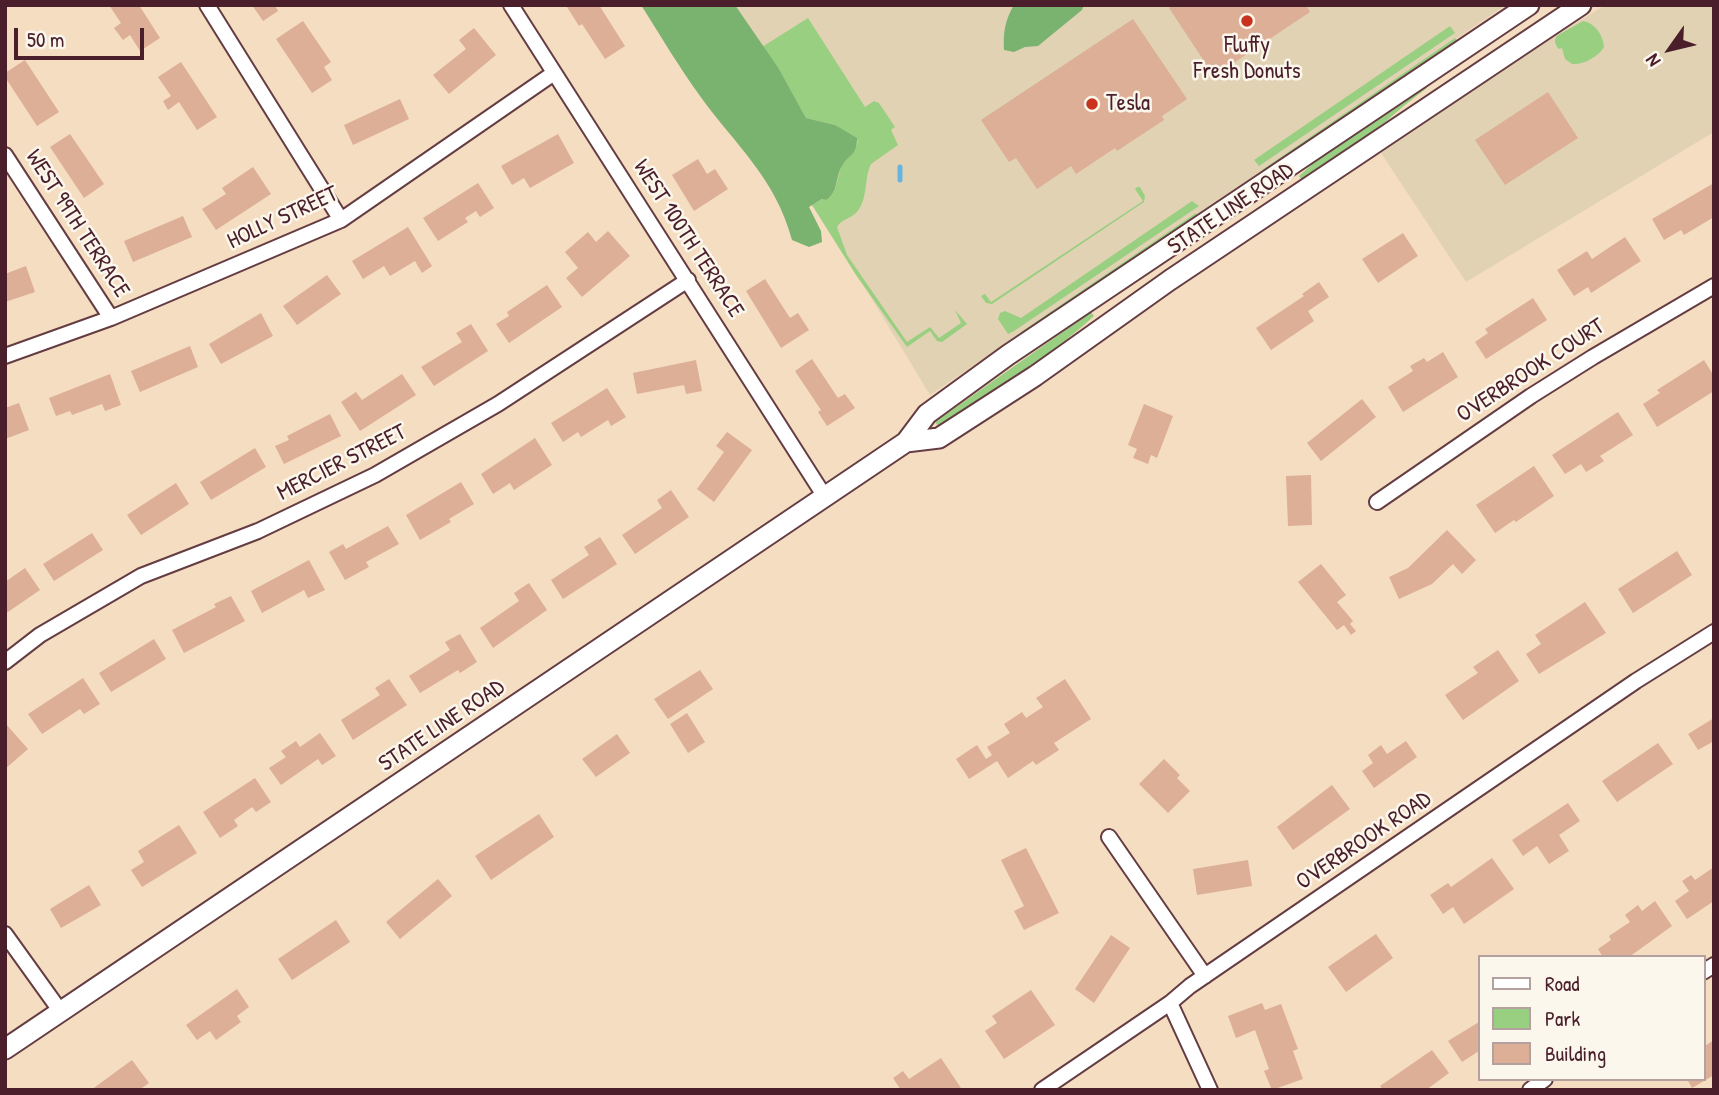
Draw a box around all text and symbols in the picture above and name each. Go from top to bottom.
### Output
marker: Fluffy Fresh Donuts [1239,13,1255,29]
scale bar [18,14,147,58]
north arrow [1635,14,1705,84]
text: 50 m [27,25,64,54]
place label: Fluffy Fresh Donuts [1194,32,1300,86]
text: N [1639,49,1666,72]
place label: Tesla [1106,90,1150,118]
marker: Tesla [1084,96,1100,112]
street label: WEST 99TH TERRACE [19,145,135,303]
street label: WEST 100TH TERRACE [627,155,749,323]
street label: STATE LINE ROAD [1163,157,1299,261]
street label: HOLLY STREET [223,180,343,256]
street label: OVERBROOK COURT [1452,313,1610,429]
street label: MERCIER STREET [273,419,411,507]
street label: STATE LINE ROAD [374,674,510,778]
street label: OVERBROOK ROAD [1291,786,1437,896]
legend [1478,955,1705,1081]
text: Road [1545,969,1579,998]
text: Park [1545,1004,1580,1033]
text: Building [1545,1039,1606,1068]

